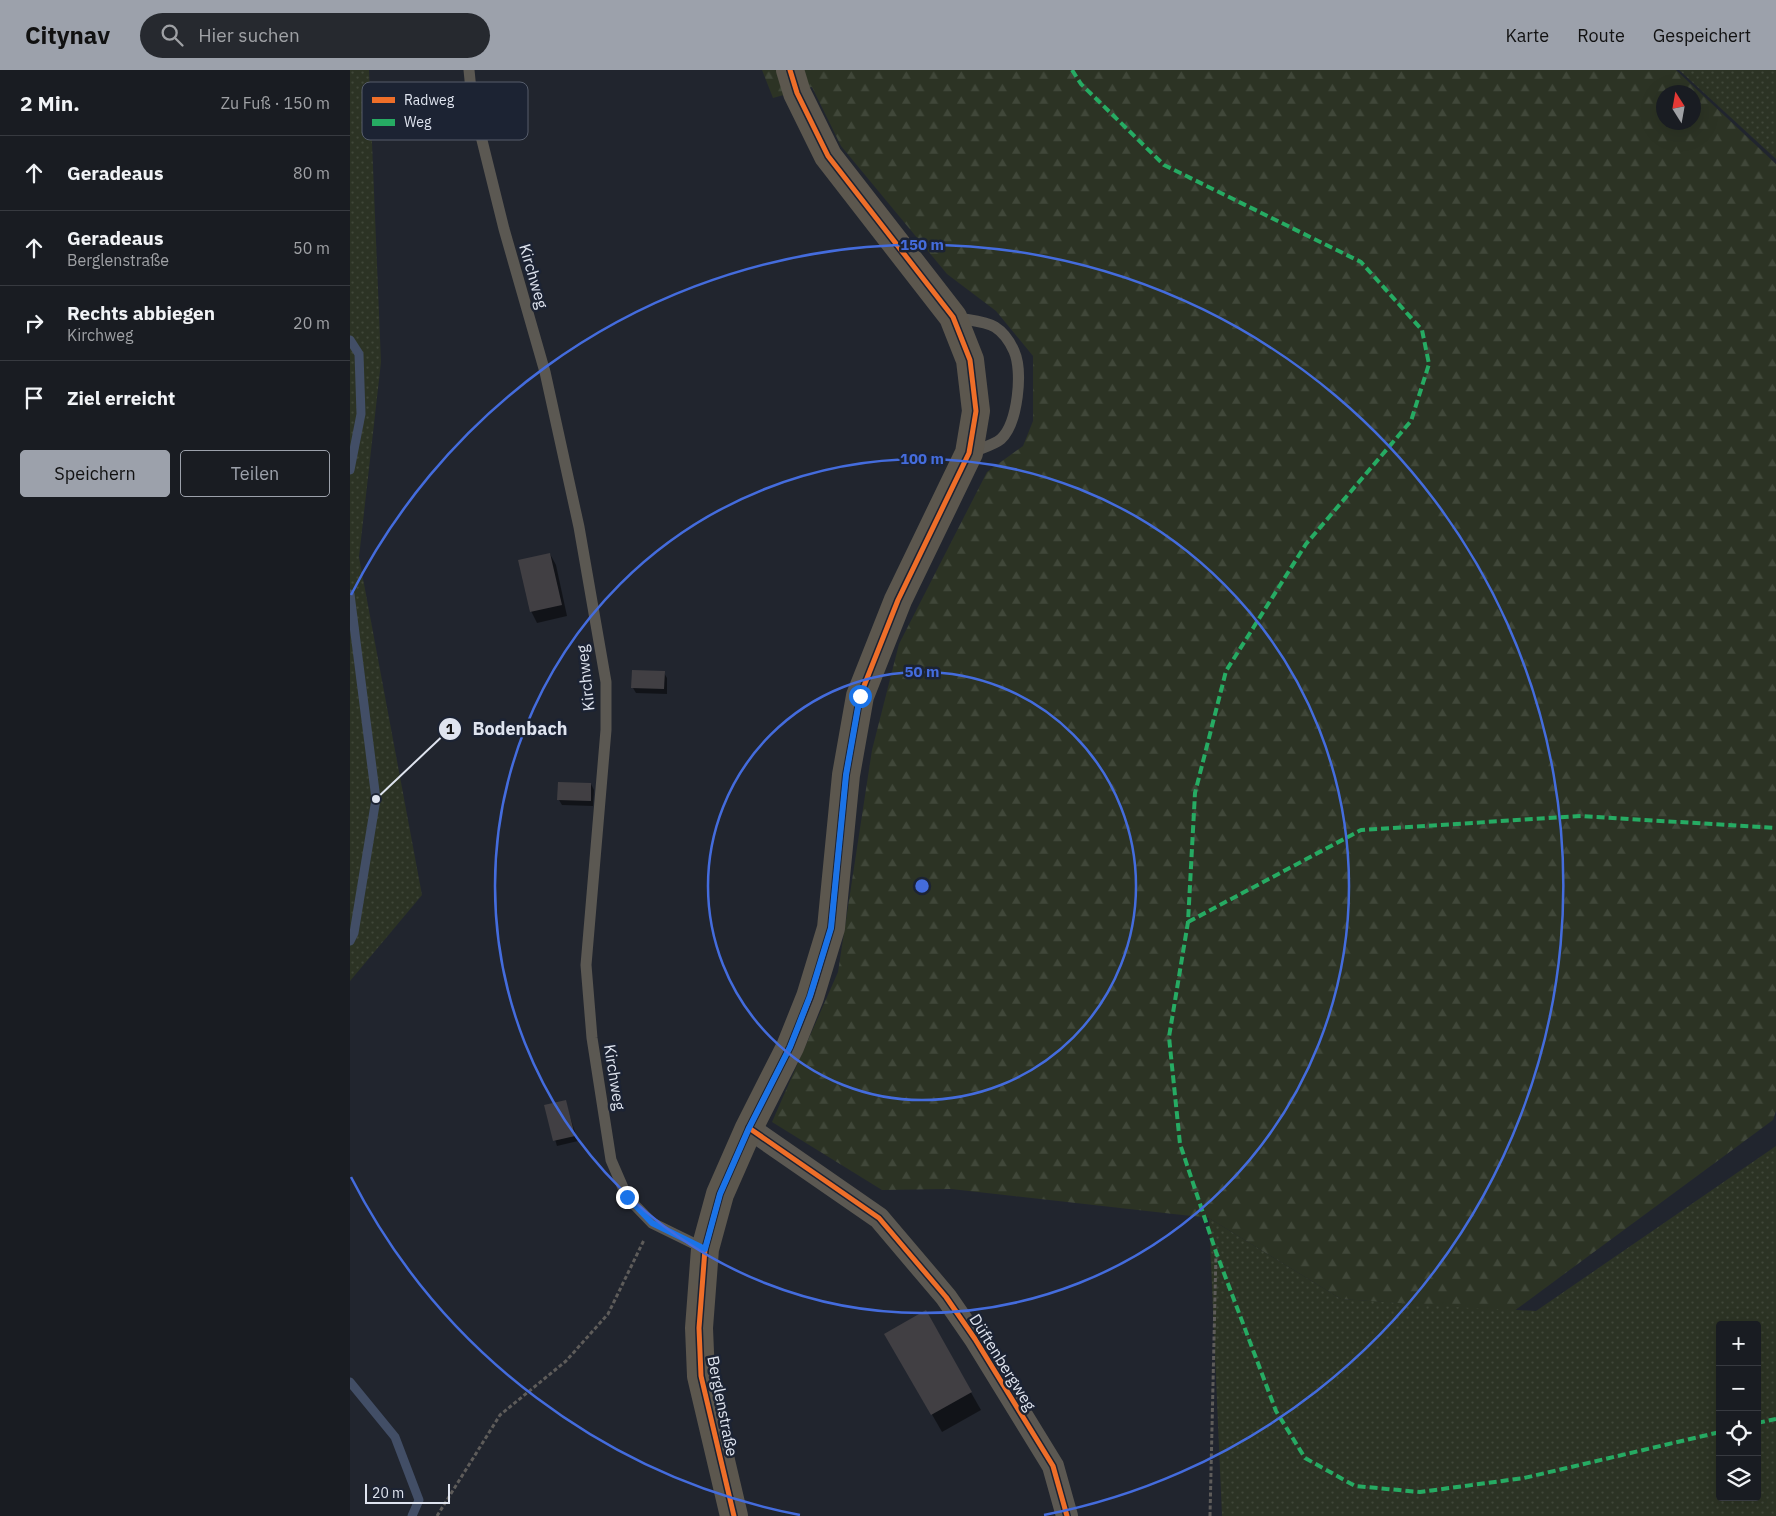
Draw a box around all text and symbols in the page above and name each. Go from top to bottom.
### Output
search box [140,13,490,58]
text: Citynav [25,19,110,51]
icon: search [158,21,186,49]
text: Hier suchen [198,23,300,47]
text: Karte [1506,24,1549,47]
text: Route [1577,24,1625,47]
text: Gespeichert [1653,24,1751,47]
legend [362,82,528,140]
north arrow [1656,85,1701,130]
text: 2 Min. [20,89,80,117]
text: Radweg [404,91,455,109]
text: Zu Fuß · 150 m [221,93,330,113]
text: Weg [404,113,432,131]
icon: ahead [20,159,48,187]
text: Geradeaus [67,161,164,185]
text: 80 m [293,163,330,183]
text: Geradeaus [67,226,164,250]
icon: ahead [20,234,48,262]
text: 150 m [900,235,944,254]
text: 50 m [293,238,330,258]
street label: Kirchweg [515,241,553,311]
text: Berglenstraße [67,250,169,270]
text: Rechts abbiegen [67,301,215,325]
icon: right [20,309,48,337]
text: 20 m [293,313,330,333]
text: Kirchweg [67,325,133,345]
icon: arrive [20,384,48,412]
text: Ziel erreicht [67,386,175,410]
text: 100 m [900,449,944,468]
button: Speichern [20,450,170,497]
button: Teilen [180,450,330,497]
street label: Kirchweg [572,643,598,712]
text: 50 m [905,662,939,681]
route start [849,685,872,708]
callout: Bodenbach [437,712,577,745]
text: Bodenbach [472,717,568,740]
text: 1 [445,719,455,738]
centre of rings [913,877,931,895]
street label: Kirchweg [600,1043,630,1112]
route end [616,1186,639,1209]
street label: Düftenbergweg [965,1310,1041,1414]
map controls [1716,1321,1761,1501]
button: + [1716,1321,1761,1366]
street label: Berglenstraße [703,1354,743,1458]
button: − [1716,1366,1761,1411]
button: locate [1716,1411,1761,1456]
button: layers [1716,1456,1761,1501]
scale bar [365,1481,450,1504]
text: 20 m [372,1484,404,1502]

